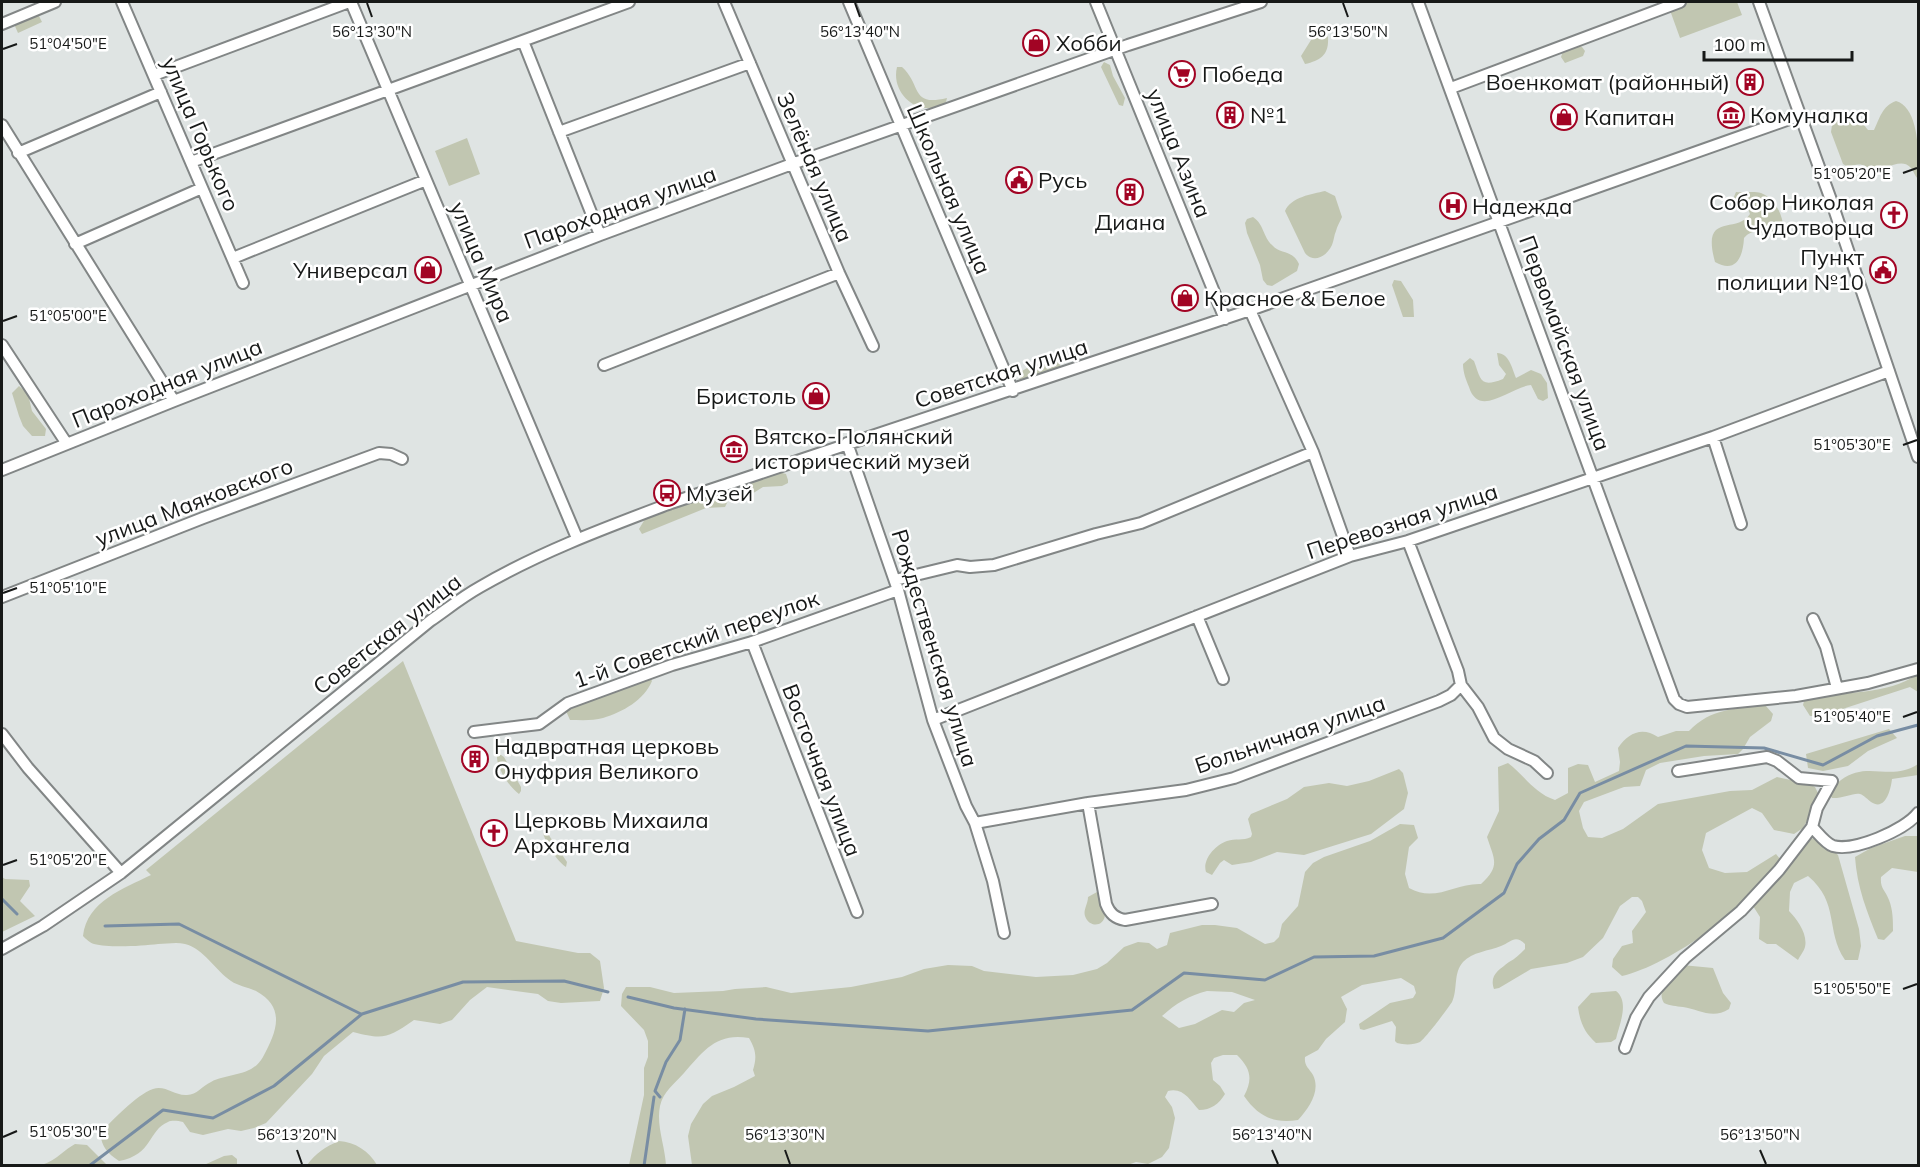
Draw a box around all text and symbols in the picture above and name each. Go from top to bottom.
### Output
text: 56°13'30"N [332,22,412,41]
text: 56°13'40"N [820,22,900,41]
text: 56°13'50"N [1308,22,1388,41]
scale bar [1704,24,1852,62]
shop icon: Хобби [1021,28,1051,58]
place label: Хобби [1056,29,1122,57]
text: 100 m [1713,33,1766,56]
text: 51°04'50"E [29,34,107,53]
street label: улица Горького [156,53,246,215]
supermarket icon: Победа [1167,59,1197,89]
place label: Победа [1202,60,1283,88]
building icon: Военкомат (районный) [1735,67,1765,97]
place label: Военкомат (районный) [1486,68,1730,96]
street label: улица Азина [1140,84,1218,222]
street label: Зелёная улица [771,88,859,246]
street label: Школьная улица [901,100,997,278]
building icon: №1 [1215,100,1245,130]
museum icon: Комуналка [1716,100,1746,130]
place label: №1 [1250,101,1287,129]
place label: Комуналка [1750,101,1869,129]
shop icon: Капитан [1549,102,1579,132]
place label: Капитан [1584,103,1675,131]
street label: Пароходная улица [520,159,720,255]
text: 51°05'20"E [1813,164,1891,183]
public building icon: Русь [1004,165,1034,195]
place label: Русь [1038,166,1087,194]
building icon: Диана [1115,177,1145,207]
place label: Собор Николая Чудотворца [1709,188,1874,241]
hospital icon: Надежда [1438,191,1468,221]
place label: Надежда [1472,192,1572,220]
street label: улица Мира [444,197,520,327]
church icon: Собор Николая Чудотворца [1879,200,1909,230]
place label: Диана [1095,208,1165,236]
street label: Первомайская улица [1513,232,1617,454]
place label: Пункт полиции №10 [1717,243,1864,296]
shop icon: Универсал [413,255,443,285]
public building icon: Пункт полиции №10 [1868,255,1898,285]
place label: Универсал [292,256,408,284]
shop icon: Красное & Белое [1170,283,1200,313]
place label: Красное & Белое [1204,284,1386,312]
text: 51°05'00"E [29,306,107,325]
street label: Пароходная улица [68,332,266,434]
street label: Советская улица [911,332,1091,414]
shop icon: Бристоль [801,381,831,411]
place label: Бристоль [696,382,796,410]
place label: Вятско-Полянский исторический музей [754,422,970,475]
museum icon: Вятско-Полянский исторический музей [719,434,749,464]
text: 51°05'30"E [1813,435,1891,454]
street label: улица Маяковского [91,451,297,553]
street label: Перевозная улица [1303,477,1501,565]
bus stop icon: Музей [652,478,682,508]
place label: Музей [686,479,753,507]
street label: Рождественская улица [885,526,985,770]
street label: Советская улица [307,567,467,701]
text: 51°05'10"E [29,578,107,597]
street label: 1-й Советский переулок [570,584,823,694]
street label: Восточная улица [776,680,868,860]
street label: Больничная улица [1191,688,1389,780]
text: 51°05'40"E [1813,707,1891,726]
place label: Надвратная церковь Онуфрия Великого [494,732,719,785]
building icon: Надвратная церковь Онуфрия Великого [460,744,490,774]
place label: Церковь Михаила Архангела [514,806,709,859]
church icon: Церковь Михаила Архангела [479,818,509,848]
text: 51°05'20"E [29,850,107,869]
text: 51°05'50"E [1813,979,1891,998]
text: 51°05'30"E [29,1122,107,1141]
text: 56°13'20"N [257,1125,337,1144]
text: 56°13'30"N [745,1125,825,1144]
text: 56°13'40"N [1232,1125,1312,1144]
text: 56°13'50"N [1720,1125,1800,1144]

